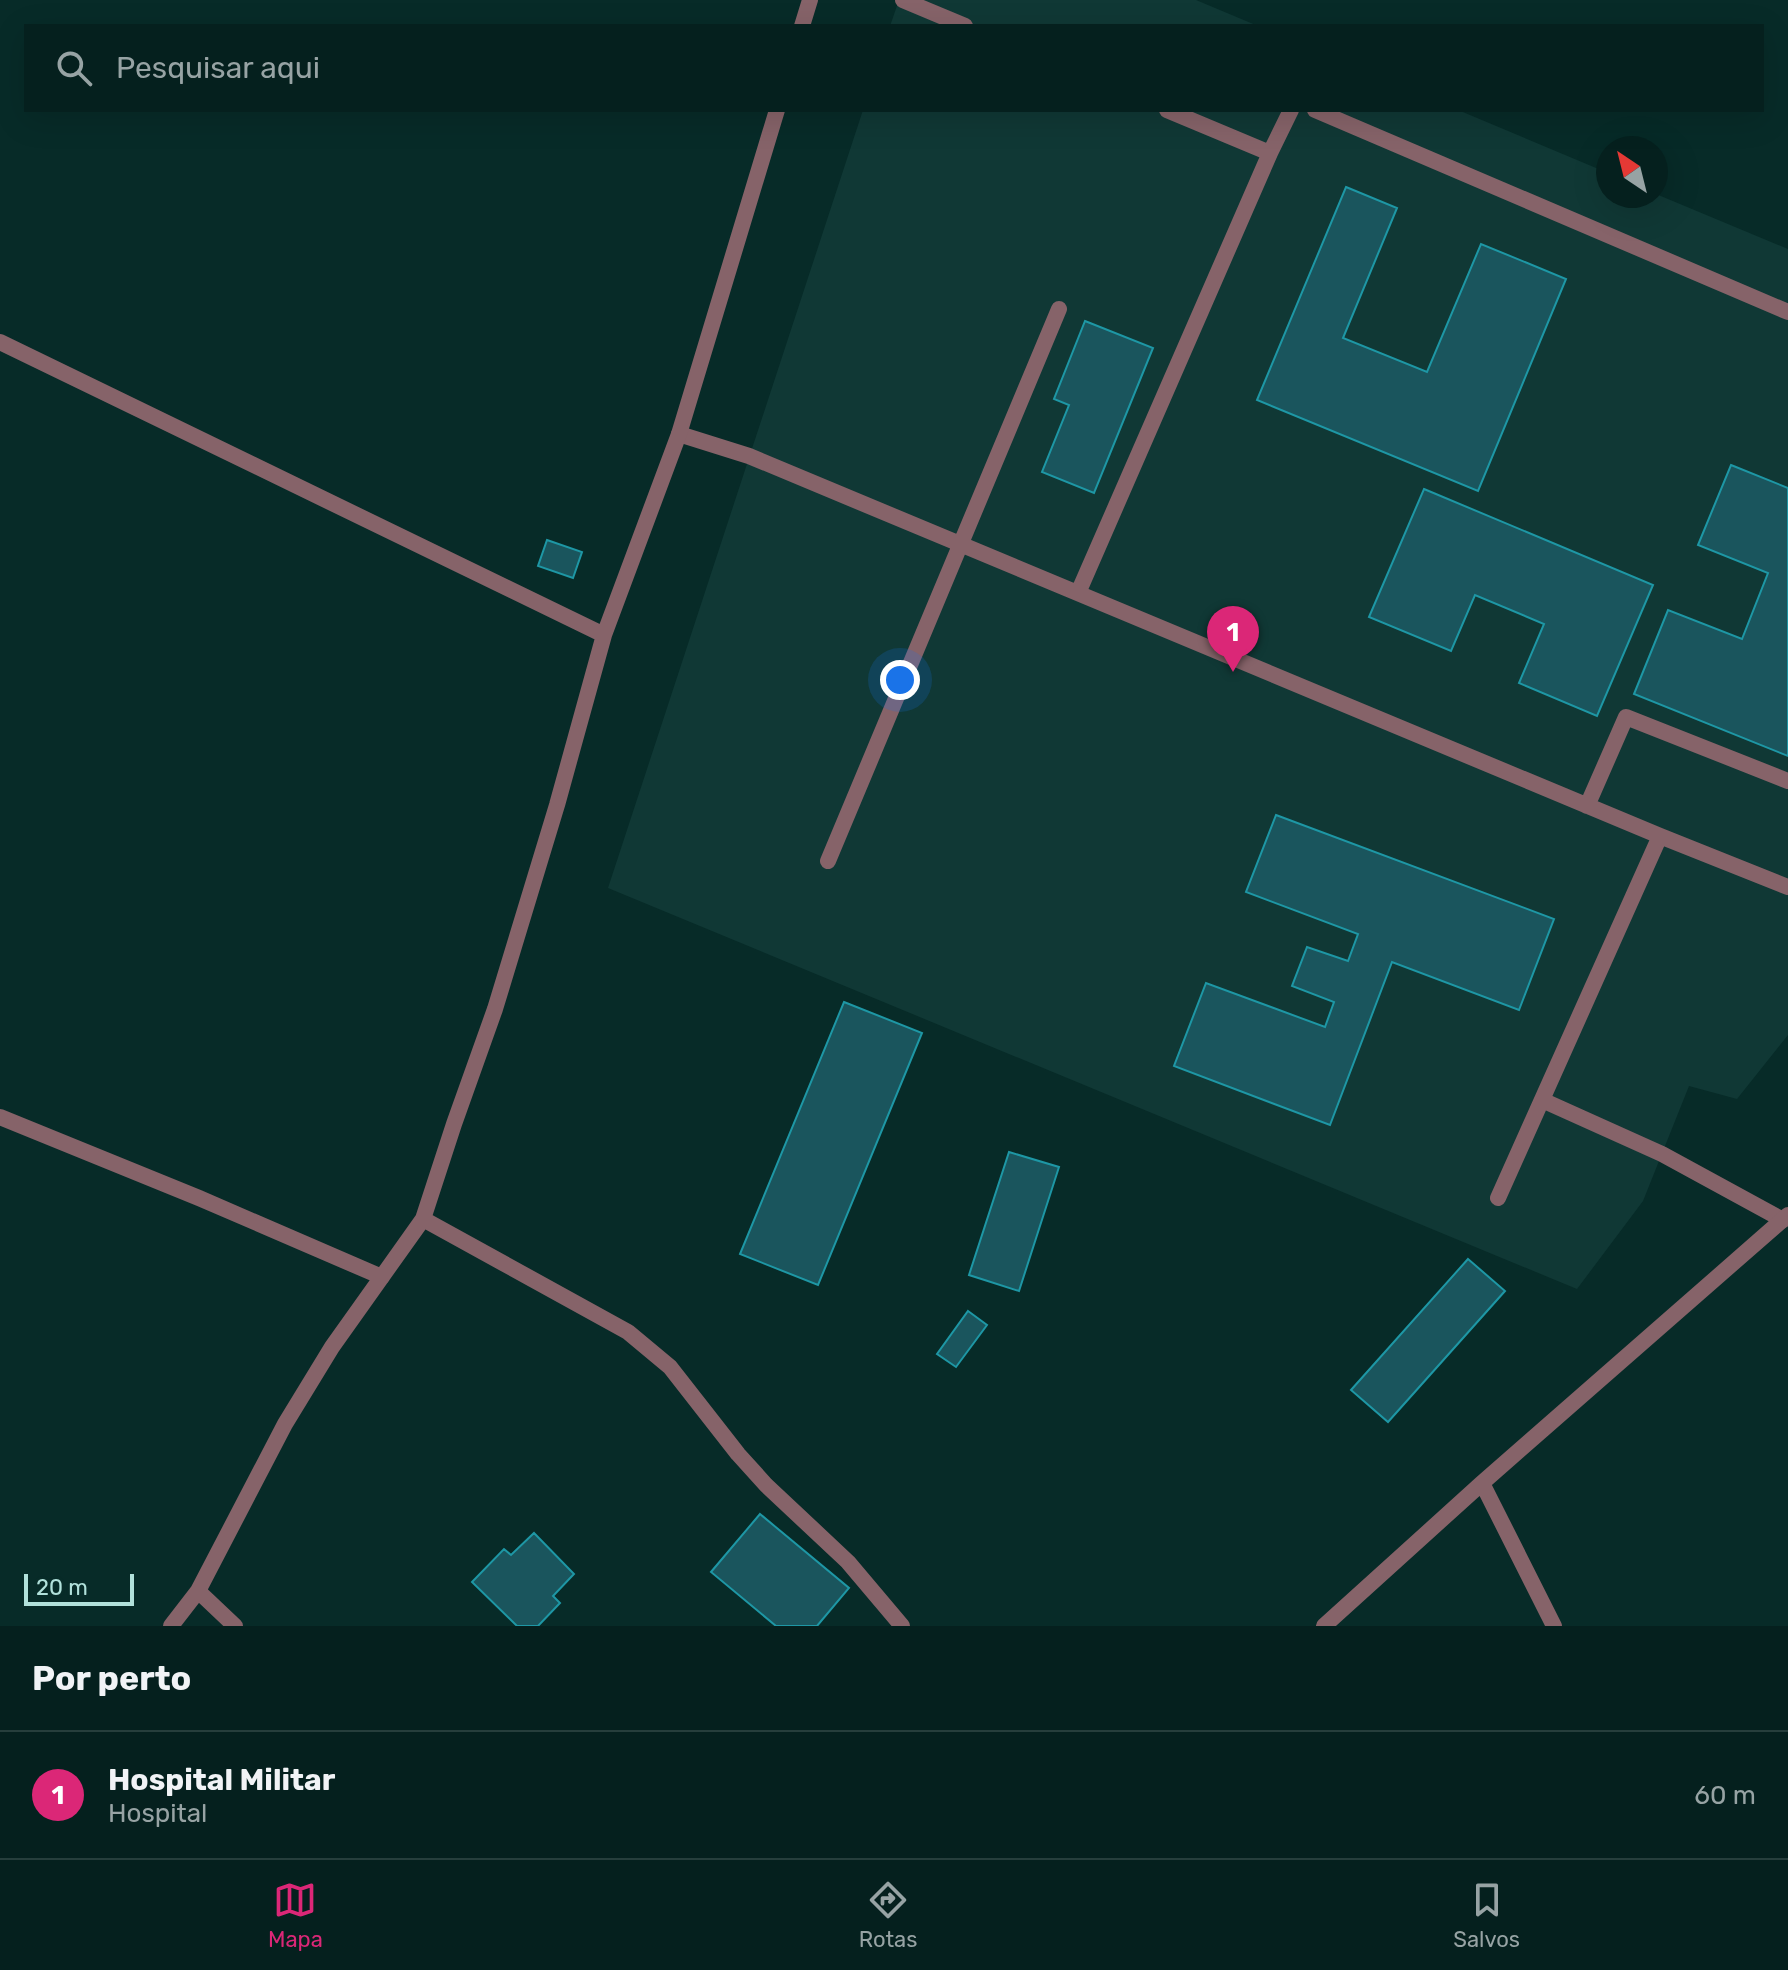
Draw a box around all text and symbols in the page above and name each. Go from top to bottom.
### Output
search box [24,24,1764,112]
icon: search [52,46,96,90]
text: Pesquisar aqui [116,50,320,86]
north arrow [1596,136,1668,208]
pin: 1 [1207,606,1259,672]
your location [880,660,920,700]
scale bar [24,1570,134,1606]
text: 20 m [36,1574,88,1601]
text: Por perto [32,1658,191,1699]
text: Hospital Militar [108,1762,335,1798]
text: 1 [52,1780,64,1811]
text: 60 m [1694,1780,1756,1811]
text: Hospital [108,1798,207,1829]
tab: Mapa [268,1878,323,1953]
tab: Rotas [859,1878,917,1953]
tab: Salvos [1453,1878,1520,1953]

